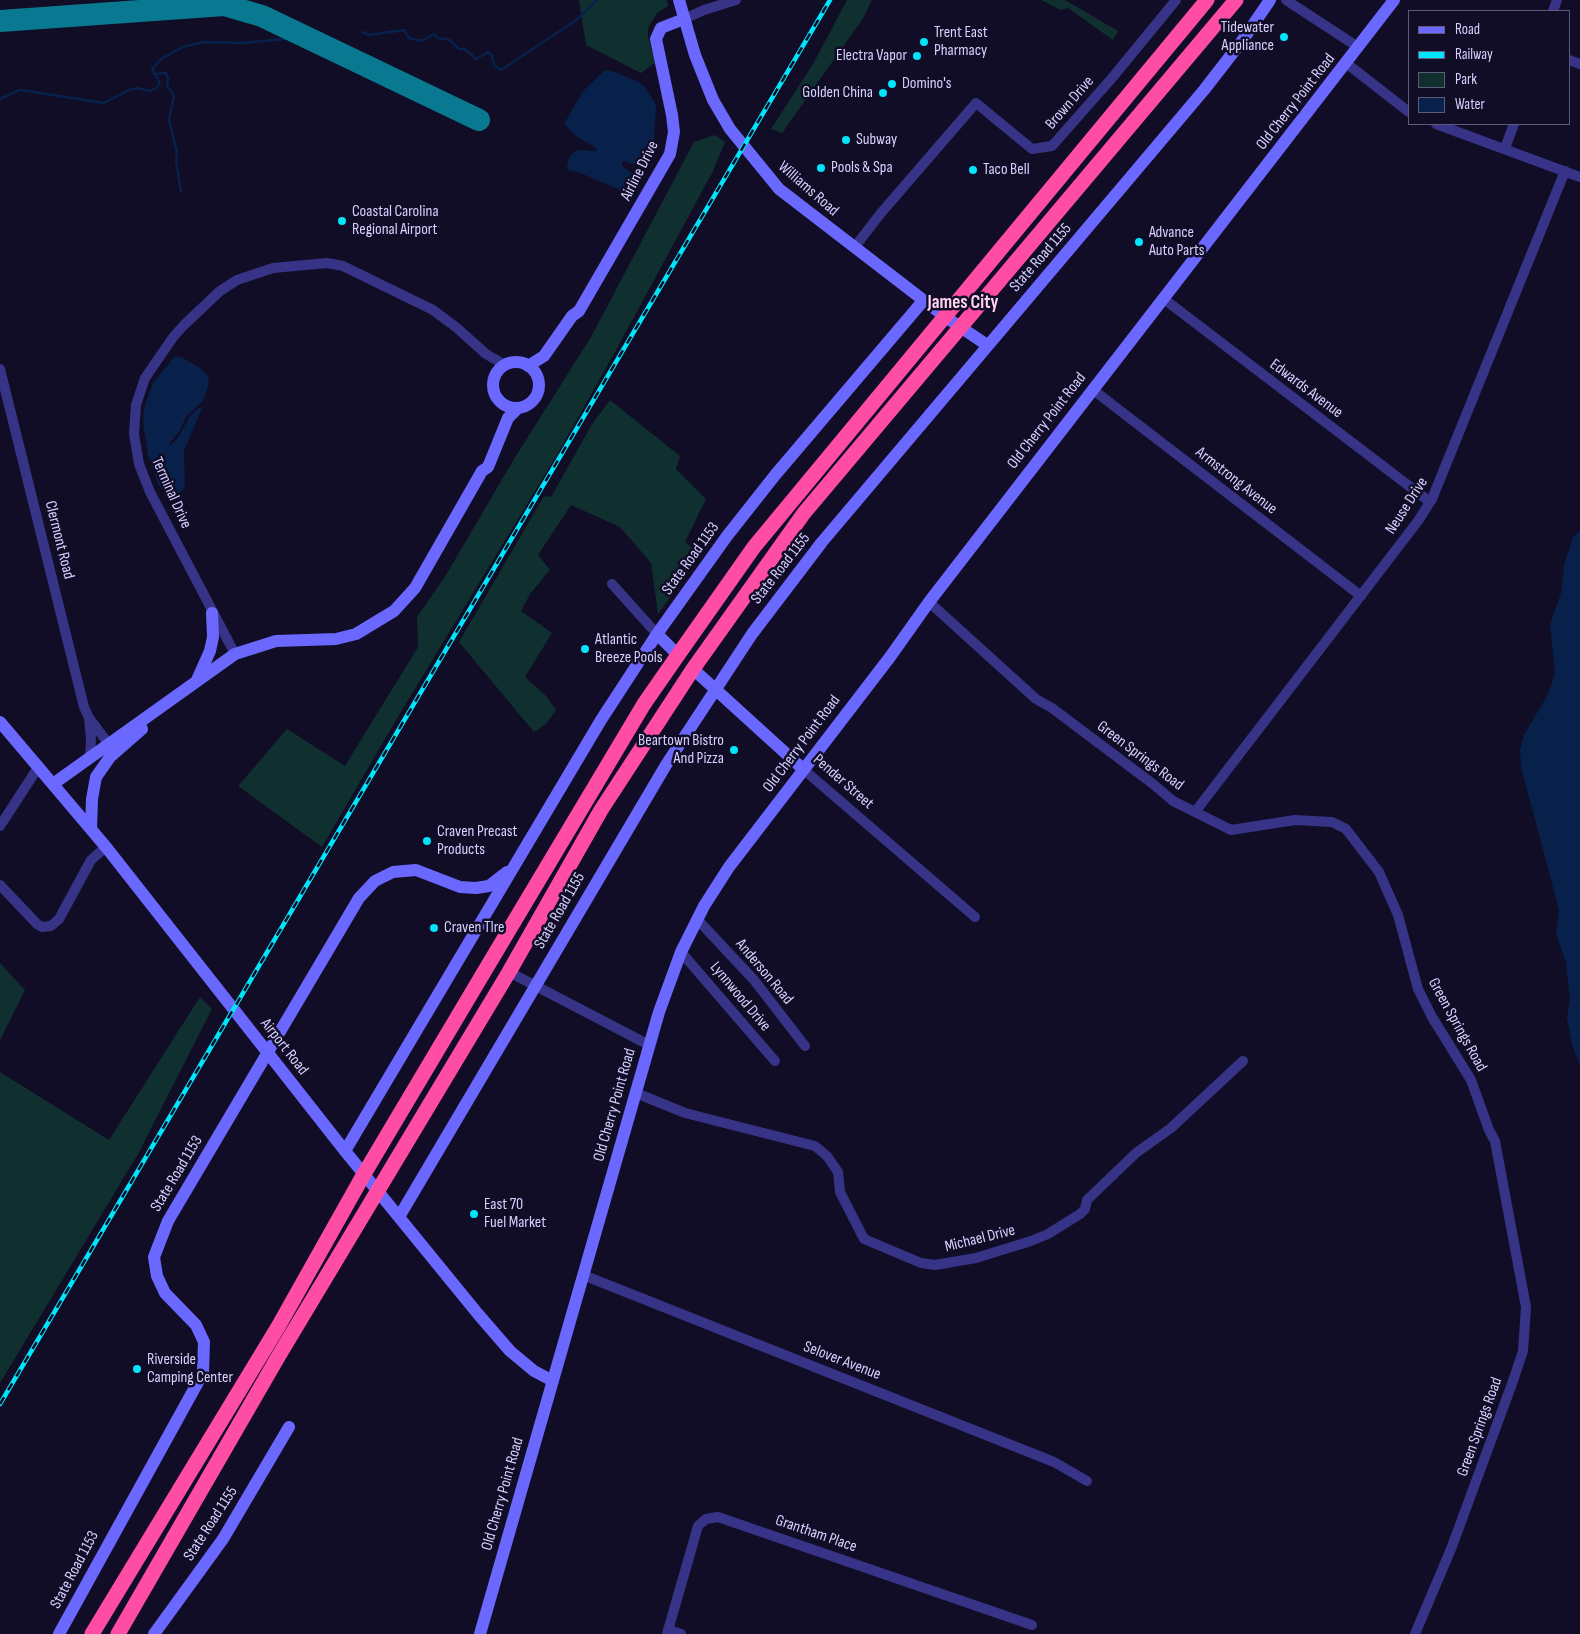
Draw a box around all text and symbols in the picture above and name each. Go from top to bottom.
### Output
legend [1408,10,1570,125]
place label: Tidewater Appliance [1221,18,1274,56]
text: Road [1455,20,1480,39]
place label: Trent East Pharmacy [934,23,988,61]
marker: Tidewater Appliance [1278,31,1290,43]
marker: Trent East Pharmacy [918,36,930,48]
text: Railway [1455,45,1493,64]
place label: Electra Vapor [836,46,907,66]
marker: Electra Vapor [911,50,923,62]
street label: Old Cherry Point Road [1253,50,1339,154]
text: Park [1455,70,1477,89]
street label: Brown Drive [1042,72,1098,134]
place label: Domino's [902,74,952,94]
marker: Domino's [886,78,898,90]
place label: Golden China [802,83,873,103]
marker: Golden China [877,87,889,99]
text: Water [1455,95,1485,114]
place label: Subway [856,130,897,150]
marker: Subway [840,134,852,146]
street label: Airline Drive [617,138,663,204]
street label: Williams Road [774,157,842,221]
place label: Pools & Spa [831,158,893,178]
place label: Taco Bell [983,160,1030,180]
marker: Pools & Spa [815,162,827,174]
marker: Taco Bell [967,164,979,176]
place label: Coastal Carolina Regional Airport [352,202,439,240]
marker: Coastal Carolina Regional Airport [336,215,348,227]
street label: State Road 1155 [1006,220,1076,296]
place label: Advance Auto Parts [1149,223,1204,261]
marker: Advance Auto Parts [1133,236,1145,248]
district label: James City [928,292,998,314]
street label: Edwards Avenue [1266,355,1346,423]
street label: Old Cherry Point Road [1004,369,1090,473]
street label: Armstrong Avenue [1191,443,1281,519]
street label: Terminal Drive [147,454,195,532]
street label: Neuse Drive [1382,474,1432,538]
street label: Clermont Road [40,499,78,581]
street label: State Road 1153 [658,519,724,599]
street label: State Road 1155 [747,530,815,608]
place label: Atlantic Breeze Pools [595,630,663,668]
marker: Atlantic Breeze Pools [579,643,591,655]
street label: Old Cherry Point Road [759,692,845,796]
street label: Green Springs Road [1093,717,1187,795]
place label: Beartown Bistro And Pizza [638,731,724,769]
marker: Beartown Bistro And Pizza [728,744,740,756]
street label: Pender Street [809,750,877,814]
place label: Craven Precast Products [437,822,517,860]
marker: Craven Precast Products [421,835,433,847]
street label: State Road 1155 [530,869,590,953]
place label: Craven TIre [444,918,504,938]
marker: Craven TIre [428,922,440,934]
street label: Anderson Road [731,935,797,1009]
street label: Lynnwood Drive [705,958,775,1036]
street label: Green Springs Road [1423,975,1491,1075]
street label: Airport Road [256,1015,312,1079]
street label: Old Cherry Point Road [590,1046,640,1164]
street label: State Road 1153 [147,1133,207,1215]
place label: East 70 Fuel Market [484,1195,546,1233]
marker: East 70 Fuel Market [468,1208,480,1220]
street label: Michael Drive [943,1221,1017,1257]
street label: Selover Avenue [801,1337,883,1385]
place label: Riverside Camping Center [147,1350,233,1388]
marker: Riverside Camping Center [131,1363,143,1375]
street label: Green Springs Road [1453,1375,1507,1479]
street label: Old Cherry Point Road [478,1435,528,1553]
street label: State Road 1155 [180,1483,242,1565]
street label: Grantham Place [773,1511,859,1557]
street label: State Road 1153 [47,1528,103,1612]

